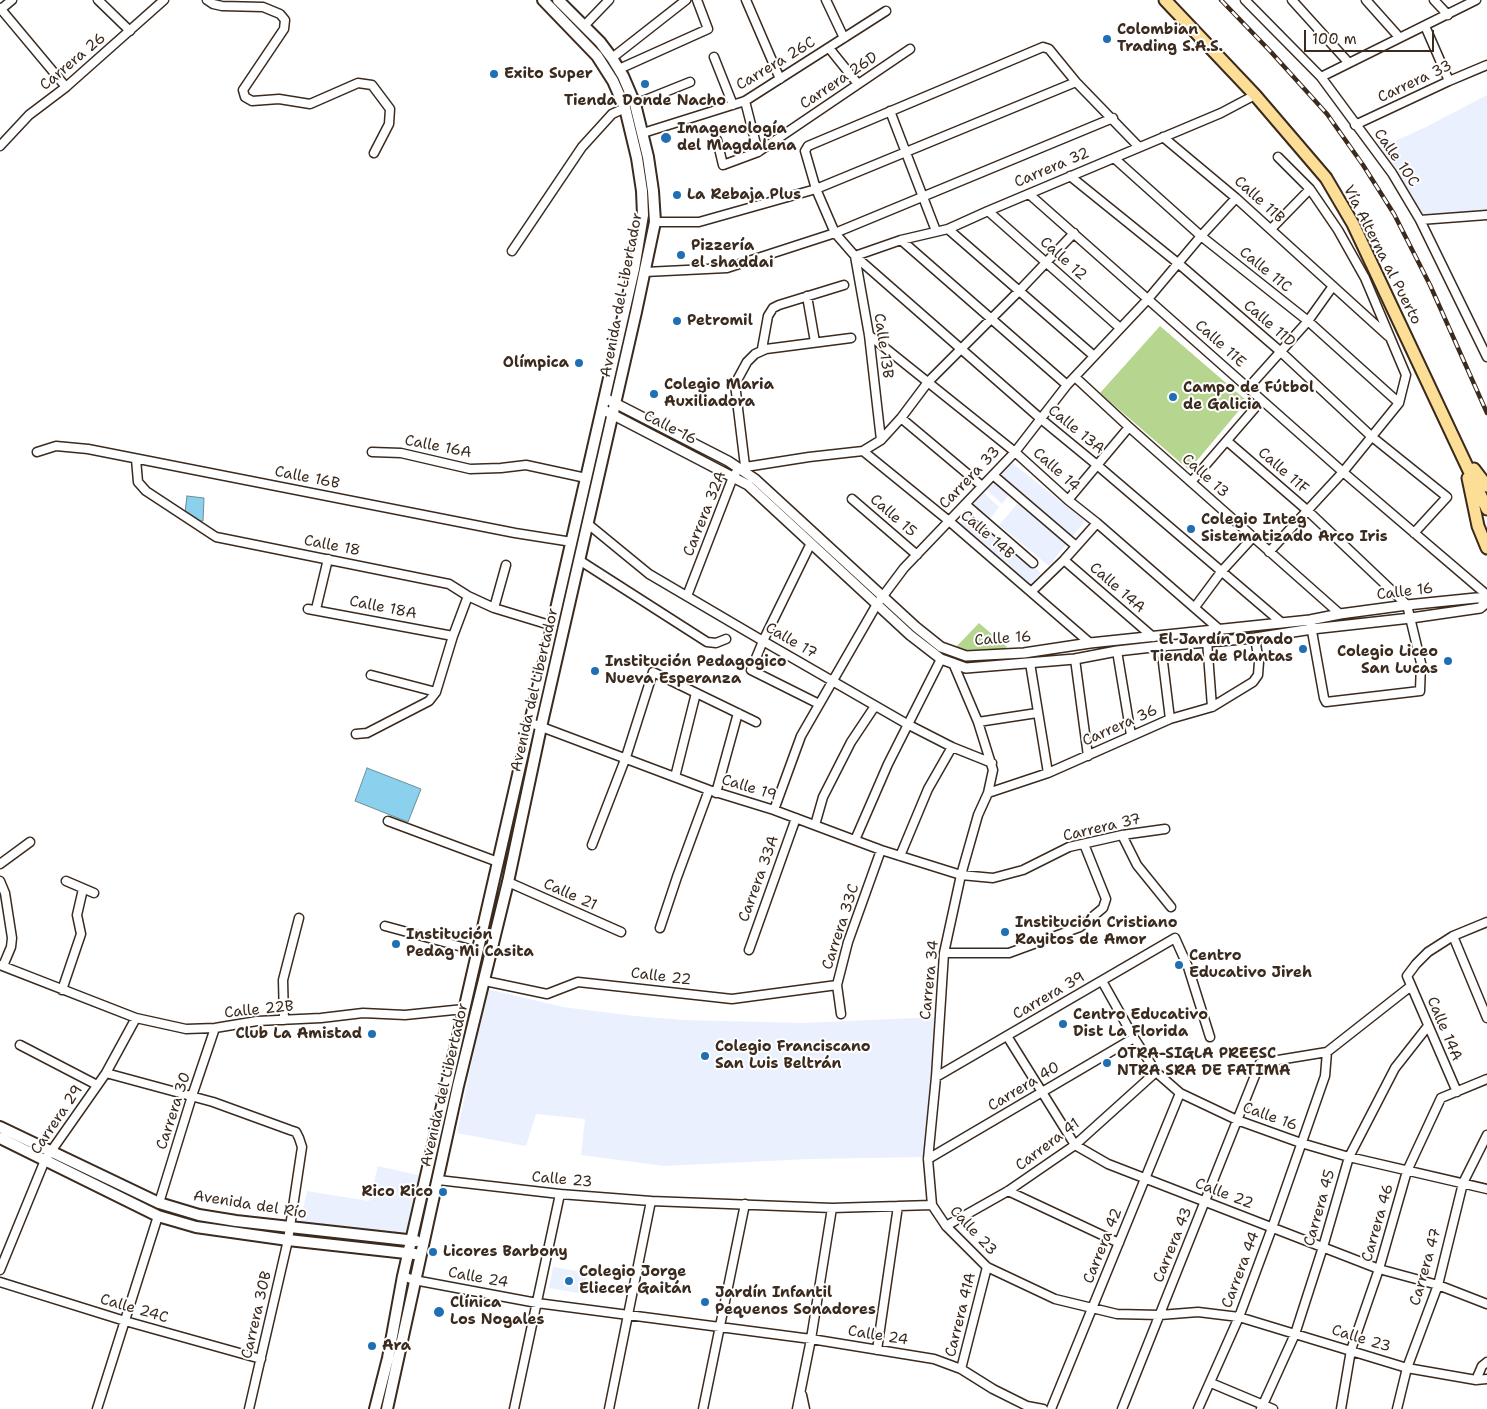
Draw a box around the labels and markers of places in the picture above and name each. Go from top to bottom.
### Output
place label: Colombian Trading S.A.S. [1117,21,1223,56]
marker: Colombian Trading S.A.S. [1101,33,1113,45]
place label: Exito Super [504,65,593,83]
marker: Exito Super [488,68,500,80]
marker: Tienda Donde Nacho [639,78,651,90]
place label: Tienda Donde Nacho [564,92,726,110]
place label: Imagenología del Magdalena [677,120,797,155]
marker: Imagenología del Magdalena [659,131,673,145]
place label: La Rebaja Plus [687,186,801,204]
marker: La Rebaja Plus [671,189,683,201]
place label: Pizzería el shaddai [691,237,774,272]
marker: Pizzería el shaddai [675,249,687,261]
place label: Petromil [687,312,753,330]
marker: Petromil [671,315,683,327]
place label: Olímpica [503,354,569,372]
marker: Olímpica [573,357,585,369]
place label: Colegio Maria Auxiliadora [664,376,774,411]
place label: Campo de Fútbol de Galicia [1183,379,1314,414]
marker: Colegio Maria Auxiliadora [648,388,660,400]
marker: Campo de Fútbol de Galicia [1167,391,1179,403]
place label: Colegio Integ Sistematizado Arco Iris [1201,511,1388,546]
marker: Colegio Integ Sistematizado Arco Iris [1185,523,1197,535]
place label: El Jardín Dorado Tienda de Plantas [1150,631,1293,666]
marker: El Jardín Dorado Tienda de Plantas [1297,643,1309,655]
place label: Colegio Liceo San Lucas [1337,643,1438,678]
place label: Institución Pedagogico Nueva Esperanza [605,653,786,688]
marker: Colegio Liceo San Lucas [1442,655,1454,667]
marker: Institución Pedagogico Nueva Esperanza [589,665,601,677]
place label: Institución Cristiano Rayitos de Amor [1015,914,1177,949]
place label: Institución Pedag Mi Casita [406,926,534,961]
marker: Institución Cristiano Rayitos de Amor [999,926,1011,938]
marker: Institución Pedag Mi Casita [390,938,402,950]
place label: Centro Educativo Jireh [1189,947,1312,982]
marker: Centro Educativo Jireh [1173,959,1185,971]
place label: Centro Educativo Dist La Florida [1073,1006,1208,1041]
marker: Centro Educativo Dist La Florida [1057,1018,1069,1030]
place label: Club La Amistad [235,1025,362,1043]
marker: Club La Amistad [366,1028,378,1040]
place label: Colegio Franciscano San Luis Beltrán [715,1038,871,1073]
place label: OTRA-SIGLA PREESC NTRA SRA DE FATIMA [1117,1045,1291,1080]
marker: Colegio Franciscano San Luis Beltrán [699,1050,711,1062]
marker: OTRA-SIGLA PREESC NTRA SRA DE FATIMA [1101,1057,1113,1069]
place label: Rico Rico [362,1183,433,1201]
marker: Rico Rico [437,1186,449,1198]
place label: Licores Barbony [443,1243,568,1261]
marker: Licores Barbony [427,1246,439,1258]
place label: Colegio Jorge Eliecer Gaitán [579,1263,692,1298]
marker: Colegio Jorge Eliecer Gaitán [563,1275,575,1287]
place label: Jardín Infantil Pequenos Sonadores [715,1284,876,1319]
place label: Clínica Los Nogales [450,1294,544,1329]
marker: Jardín Infantil Pequenos Sonadores [699,1296,711,1308]
marker: Clínica Los Nogales [432,1305,446,1319]
place label: Ara [382,1337,411,1355]
marker: Ara [366,1340,378,1352]

